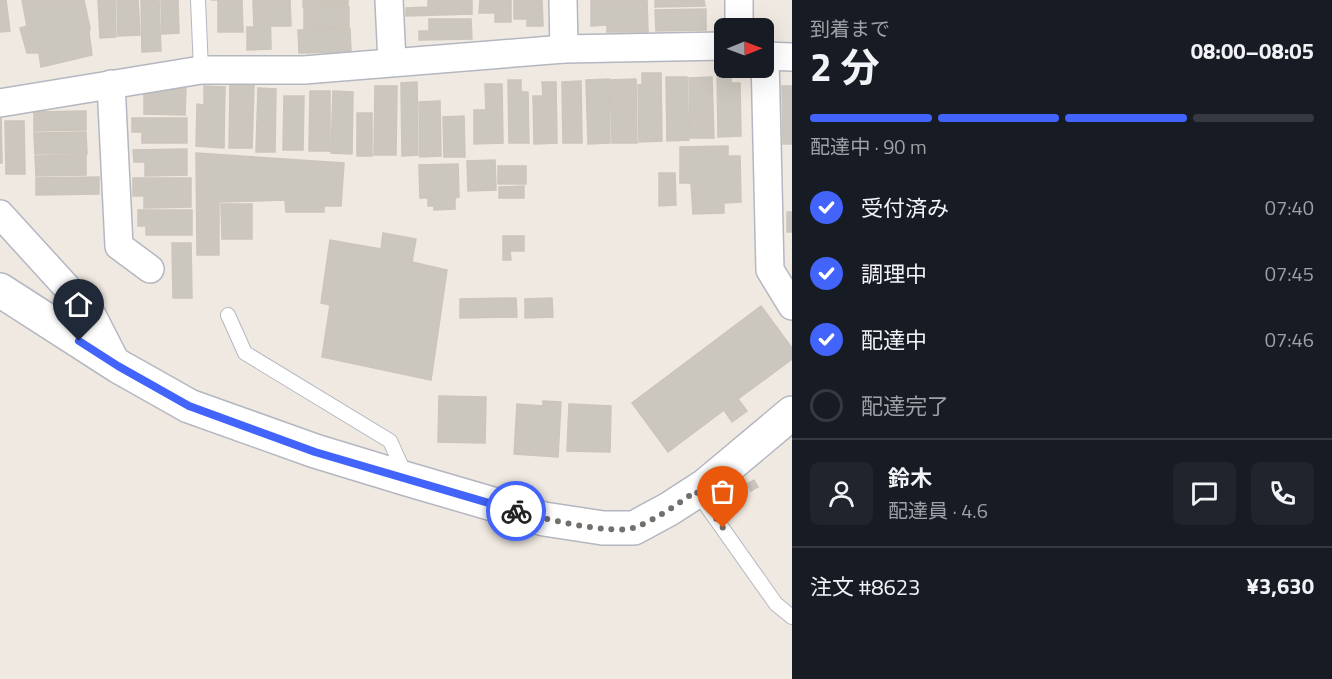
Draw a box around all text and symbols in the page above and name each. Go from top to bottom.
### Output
text: 到着まで [810,13,890,44]
north arrow [714,18,774,78]
map controls [714,18,774,78]
text: 08:00–08:05 [1191,34,1314,68]
text: 2 分 [810,37,879,96]
text: 配達中 · 90 m [810,131,927,162]
icon: check [810,191,843,224]
text: 受付済み [861,191,949,225]
text: 07:40 [1265,192,1314,223]
icon: check [810,257,843,290]
text: 調理中 [861,257,927,291]
text: 07:45 [1265,258,1314,289]
pin [53,279,104,341]
icon: home [62,288,95,321]
icon: check [810,323,843,356]
text: 配達中 [861,323,927,357]
text: 07:46 [1265,324,1314,355]
text: 配達完了 [861,389,949,423]
text: 鈴木 [888,461,932,495]
button: person [810,462,873,525]
button: chat [1173,462,1236,525]
button: phone [1251,462,1314,525]
pin [697,466,748,528]
icon: bag [706,475,739,508]
courier [486,481,546,541]
icon: bike [500,495,533,528]
text: 配達員 · 4.6 [888,495,988,526]
text: ¥3,630 [1247,569,1314,603]
text: 注文 #8623 [810,570,920,604]

